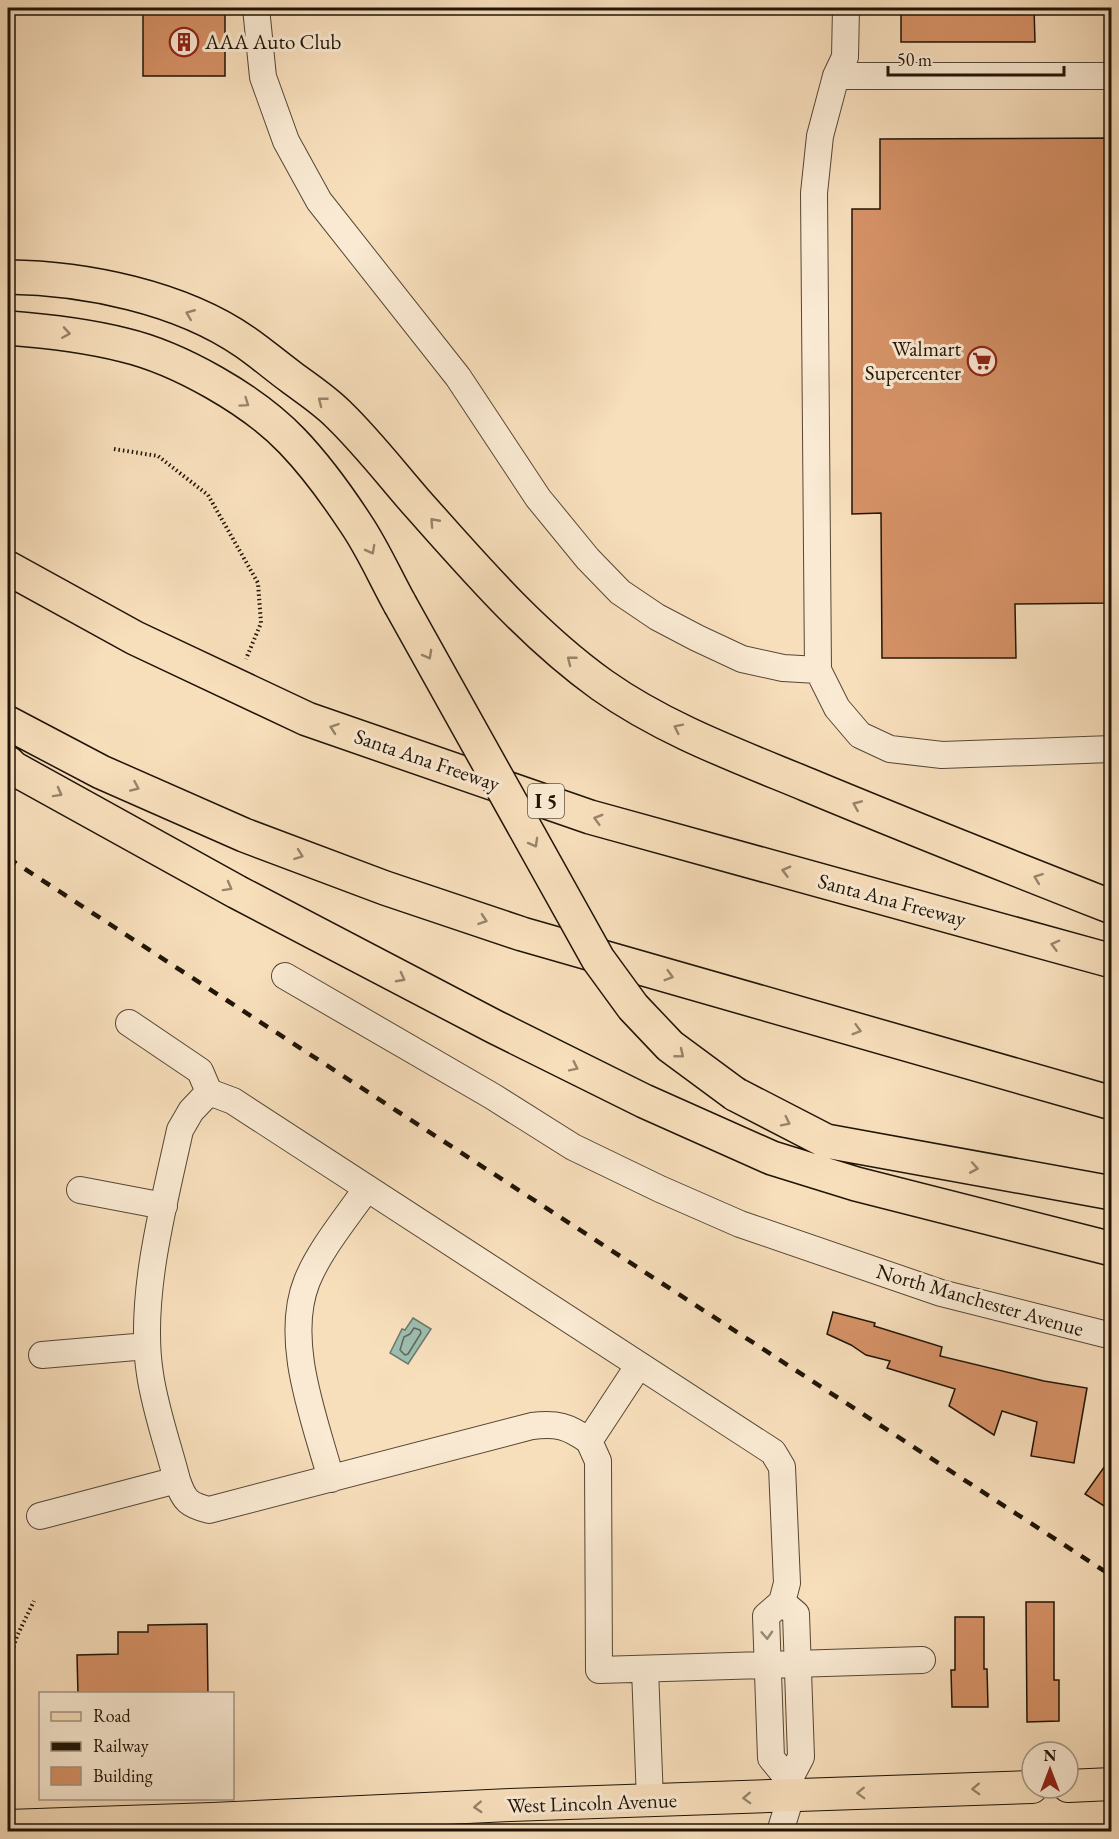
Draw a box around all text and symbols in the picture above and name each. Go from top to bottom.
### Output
building icon: AAA Auto Club [168,26,200,58]
place label: AAA Auto Club [204,28,342,55]
scale bar [888,39,1064,77]
text: 50 m [897,48,932,71]
one-way arrow [186,309,197,321]
one-way arrow [61,327,70,339]
place label: Walmart Supercenter [865,335,961,386]
supermarket icon: Walmart Supercenter [966,345,998,377]
one-way arrow [239,396,250,407]
one-way arrow [317,397,328,408]
one-way arrow [430,518,441,528]
one-way arrow [364,544,375,554]
one-way arrow [421,648,432,659]
one-way arrow [567,657,578,668]
street label: Santa Ana Freeway [351,722,504,797]
one-way arrow [329,723,340,736]
one-way arrow [673,724,684,735]
one-way arrow [129,779,140,791]
road number: I 5 [528,784,564,818]
one-way arrow [51,786,62,797]
one-way arrow [852,800,863,812]
one-way arrow [593,814,604,826]
one-way arrow [527,837,538,847]
one-way arrow [293,848,304,861]
one-way arrow [781,865,791,878]
street label: Santa Ana Freeway [815,867,970,932]
one-way arrow [1033,873,1044,885]
one-way arrow [222,880,232,891]
one-way arrow [477,913,488,926]
one-way arrow [1050,940,1061,952]
one-way arrow [664,969,674,981]
one-way arrow [394,971,405,982]
one-way arrow [851,1023,862,1035]
one-way arrow [673,1046,684,1057]
one-way arrow [568,1059,579,1071]
one-way arrow [780,1114,791,1126]
one-way arrow [969,1161,979,1174]
street label: North Manchester Avenue [873,1257,1087,1342]
one-way arrow [761,1630,774,1639]
legend [39,1692,234,1800]
text: Road [93,1704,132,1727]
text: Railway [93,1734,149,1757]
north arrow [1020,1740,1080,1800]
text: N [1044,1745,1057,1766]
text: Building [93,1764,153,1787]
one-way arrow [971,1783,980,1796]
street label: West Lincoln Avenue [506,1786,678,1819]
one-way arrow [857,1787,866,1800]
one-way arrow [743,1791,752,1804]
one-way arrow [473,1801,482,1814]

